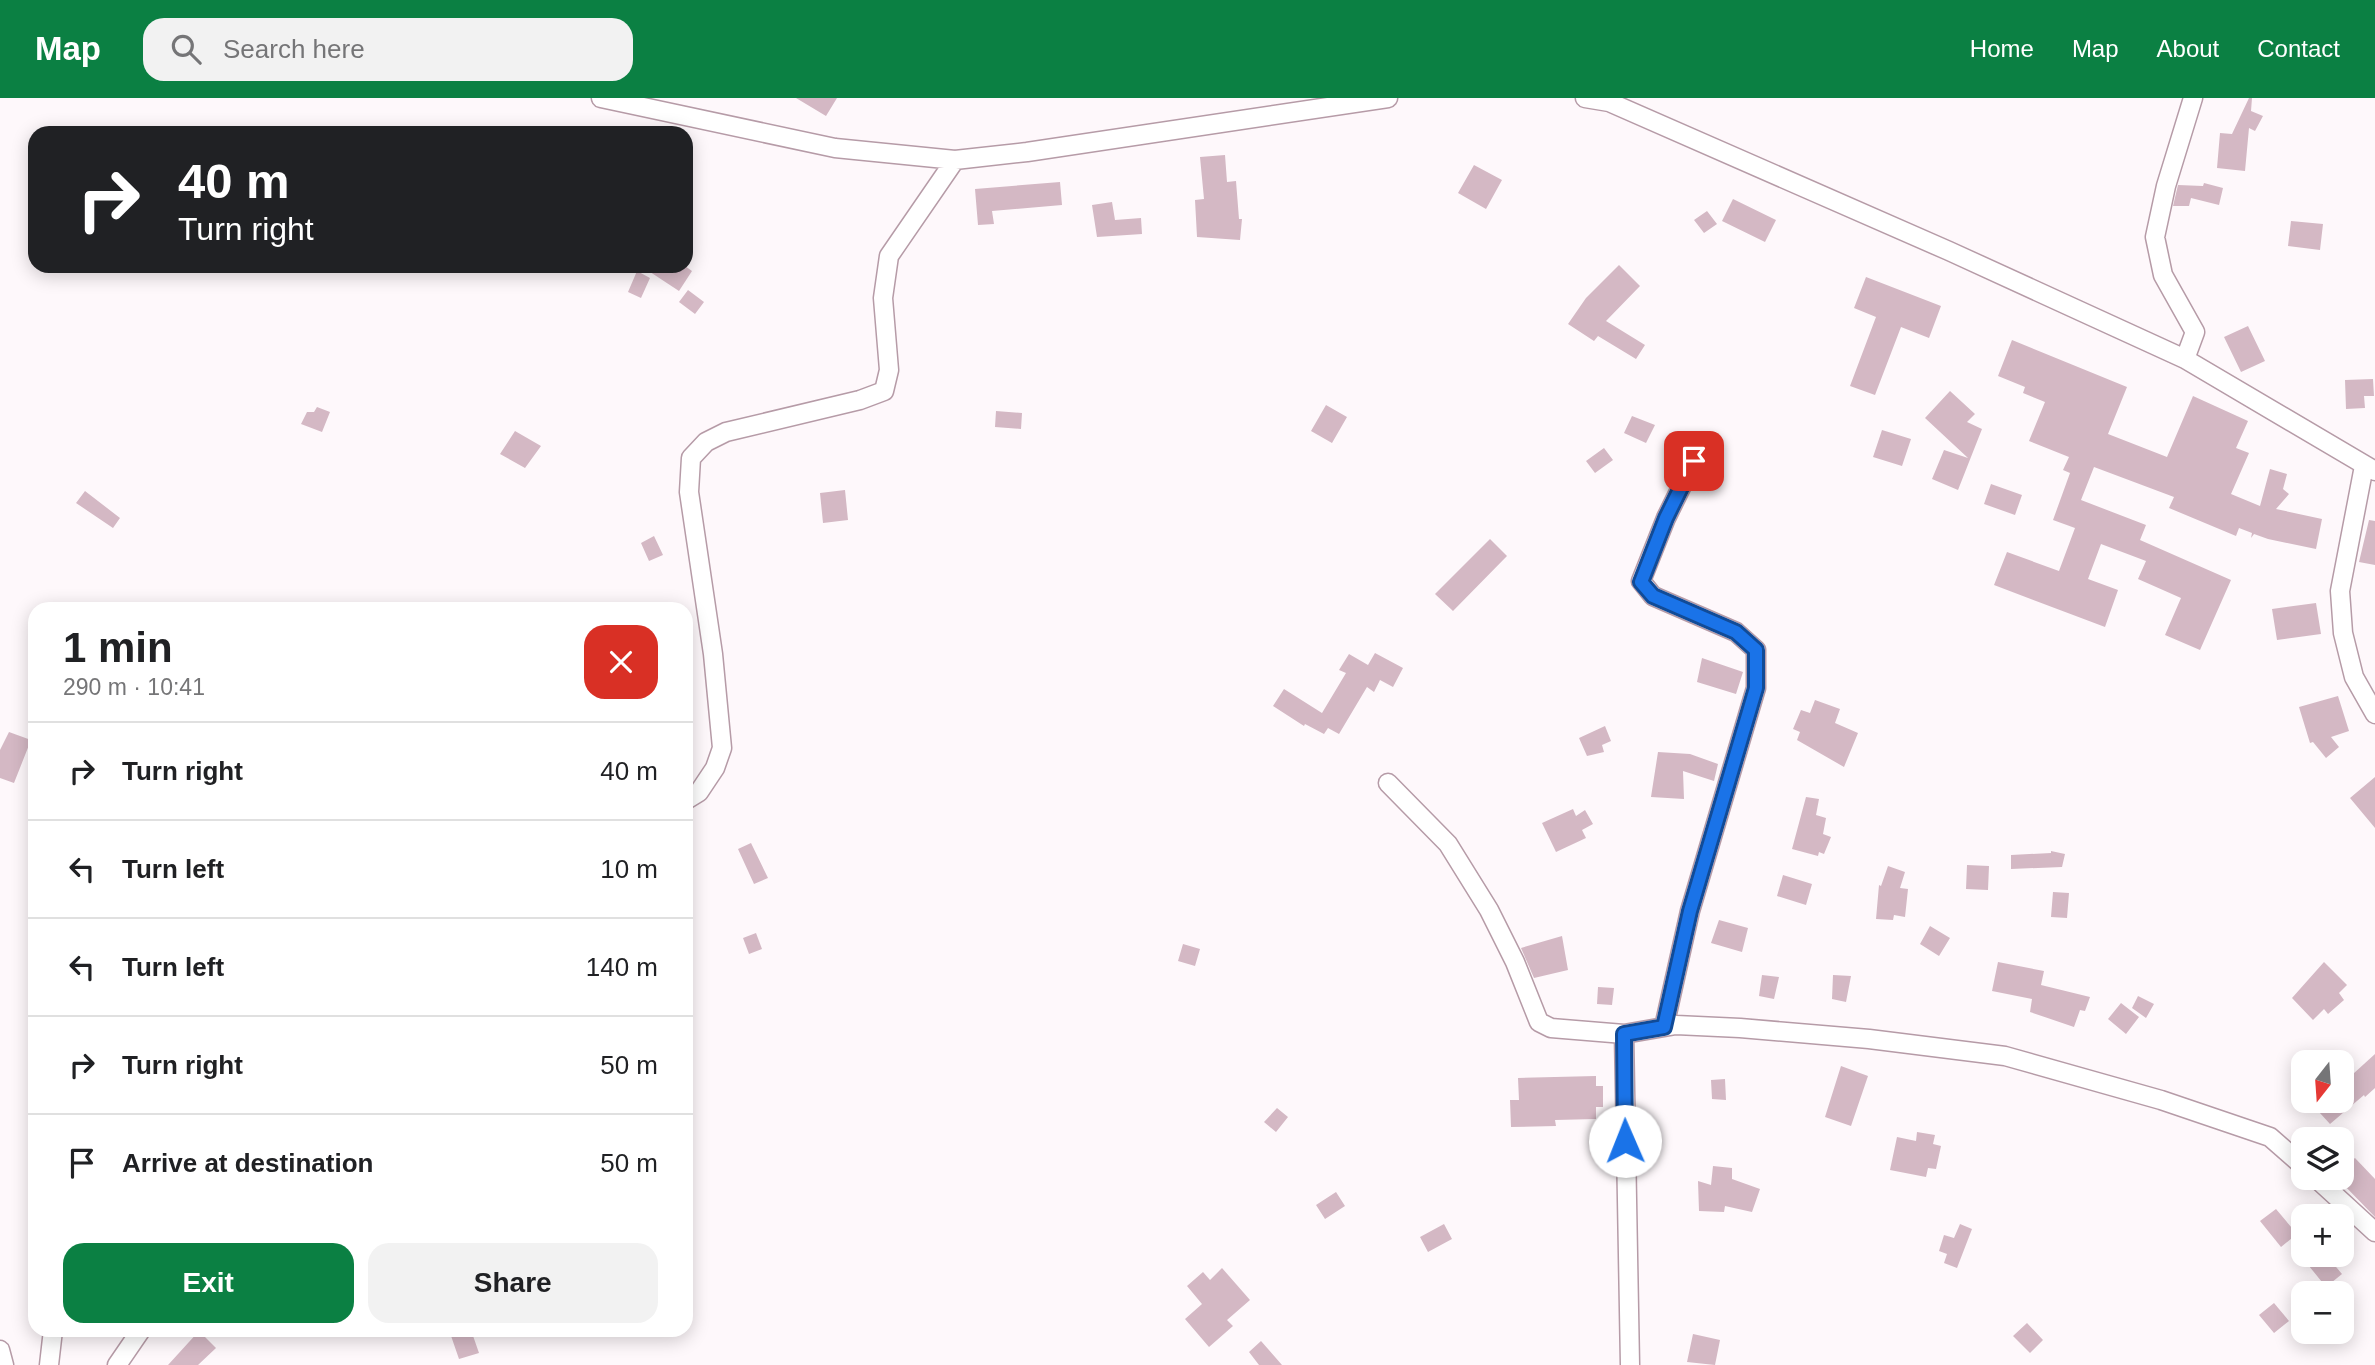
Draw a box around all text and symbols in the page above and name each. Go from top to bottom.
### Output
search box [143,18,633,81]
text: Map [35,30,101,67]
icon: search [167,30,205,68]
text: Search here [223,34,365,64]
text: Home [1970,35,2034,62]
text: Map [2072,35,2119,62]
text: About [2157,35,2219,62]
text: Contact [2257,35,2340,62]
icon: right [63,154,154,245]
text: 40 m [178,154,290,208]
text: Turn right [178,211,314,247]
pin [1664,431,1724,491]
icon: arrive [1675,442,1713,480]
text: 1 min [63,624,173,671]
button: close [584,625,658,699]
text: 290 m · 10:41 [63,674,205,700]
icon: right [63,752,101,790]
text: Turn right [122,756,243,786]
text: 40 m [600,756,658,786]
icon: left [63,850,101,888]
text: Turn left [122,854,224,884]
text: 10 m [600,854,658,884]
icon: left [63,948,101,986]
text: Turn left [122,952,224,982]
text: 140 m [586,952,658,982]
icon: right [63,1046,101,1084]
text: Turn right [122,1050,243,1080]
text: 50 m [600,1050,658,1080]
north arrow [2291,1050,2354,1113]
map controls [2291,1050,2354,1344]
position arrow [1588,1104,1662,1178]
button: layers [2291,1127,2354,1190]
icon: arrive [63,1144,101,1182]
text: Arrive at destination [122,1148,373,1178]
text: 50 m [600,1148,658,1178]
button: + [2291,1204,2354,1267]
button: Exit [63,1243,354,1323]
button: Share [368,1243,658,1323]
button: − [2291,1281,2354,1344]

